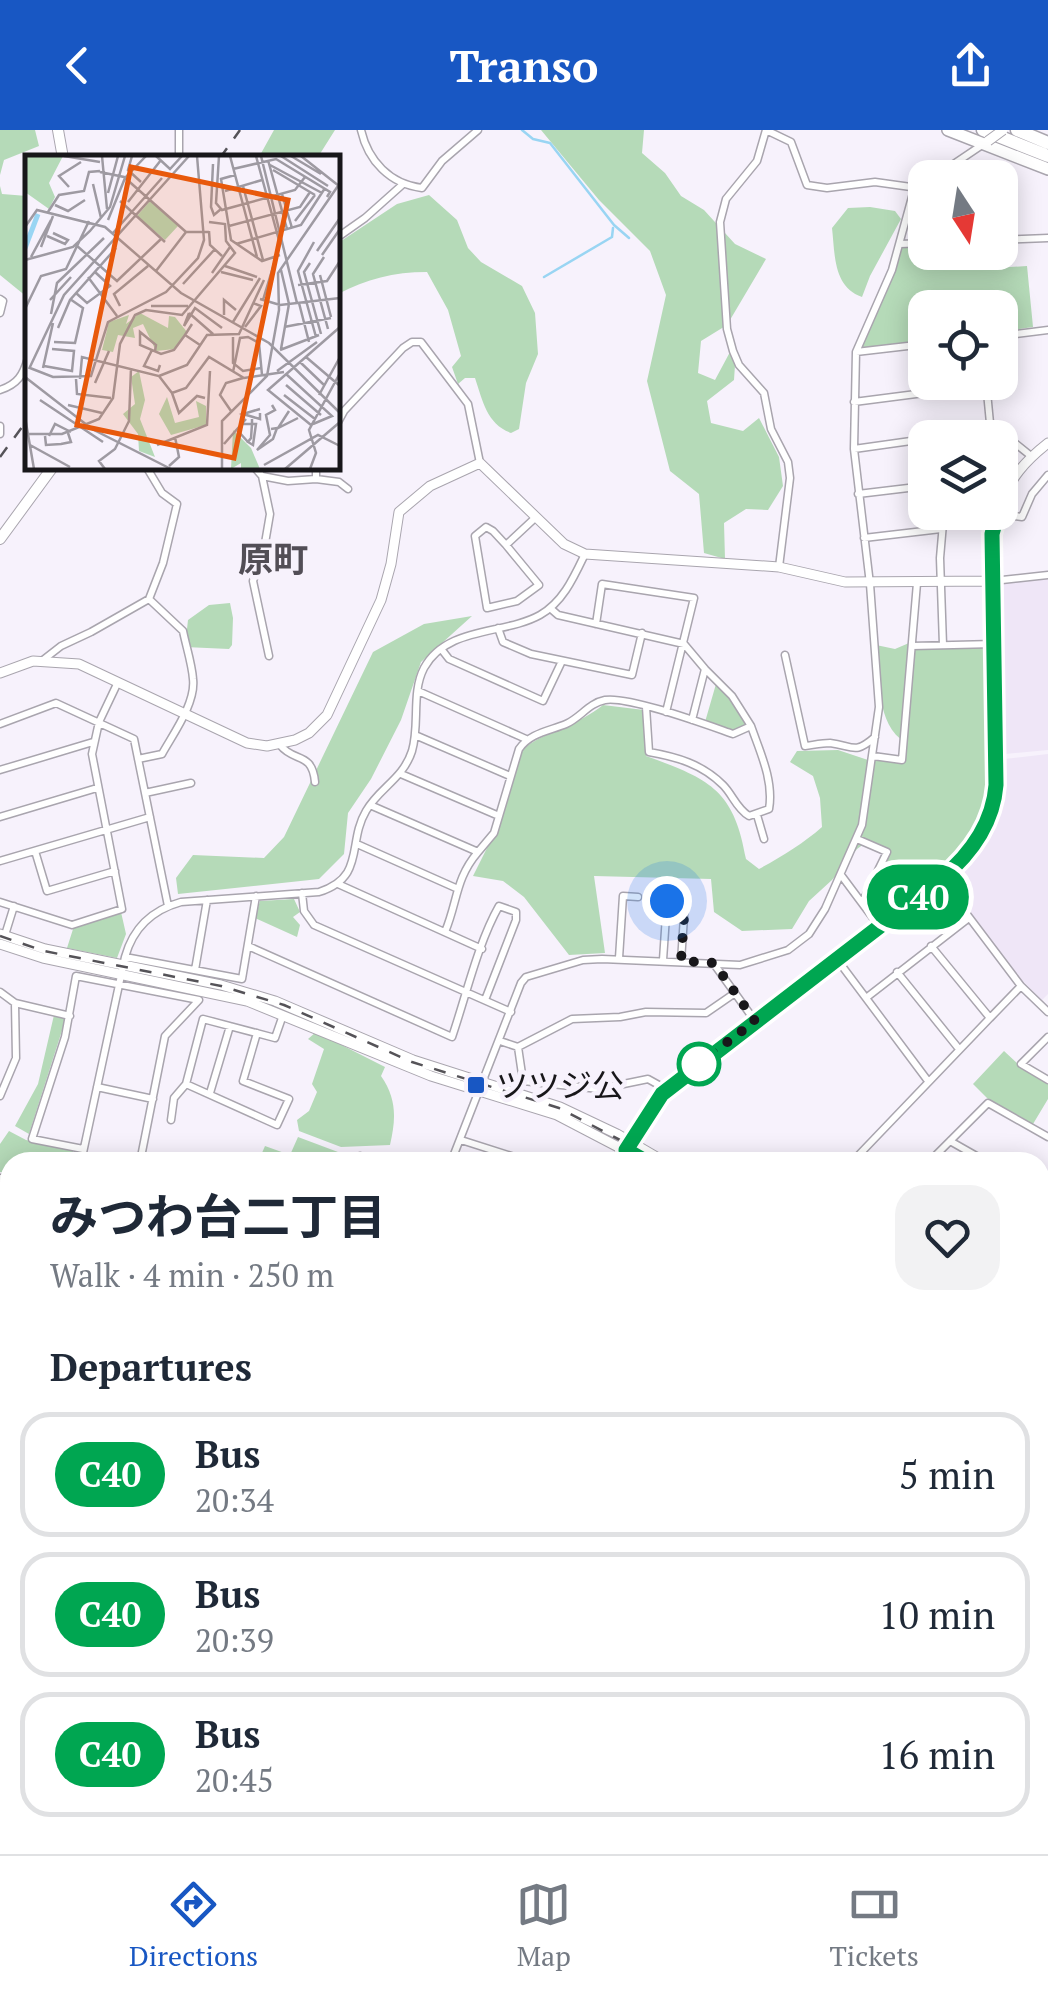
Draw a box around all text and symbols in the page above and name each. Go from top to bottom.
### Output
text: Transo [449,35,599,95]
icon: back [50,38,105,93]
icon: share [943,38,998,93]
inset map [25,155,340,470]
north arrow [908,160,1018,270]
map controls [908,160,1018,530]
button: locate [908,290,1018,400]
button: layers [908,420,1018,530]
district label: 原町 [238,536,308,582]
line badge: C40 [860,864,976,930]
text: C40 [887,874,949,920]
your location [642,876,692,926]
unlabelled marker [678,1043,720,1085]
place label: ツツジ公 [496,1064,624,1106]
marker: ツツジ公 [465,1074,487,1096]
text: みつわ台二丁目 [50,1184,386,1248]
button: heart [895,1185,1000,1290]
text: Walk · 4 min · 250 m [50,1254,334,1296]
text: Departures [50,1342,252,1392]
text: Bus [195,1429,260,1479]
text: 5 min [899,1450,995,1500]
text: C40 [79,1451,141,1497]
text: 20:34 [195,1479,274,1521]
text: Bus [195,1569,260,1619]
text: 10 min [878,1590,995,1640]
text: C40 [79,1591,141,1637]
text: 20:39 [195,1619,274,1661]
text: Bus [195,1709,260,1759]
text: 16 min [878,1730,995,1780]
text: C40 [79,1731,141,1777]
text: 20:45 [195,1759,274,1801]
tab: Directions [129,1877,258,1974]
tab: Map [516,1877,571,1974]
tab: Tickets [829,1877,919,1974]

